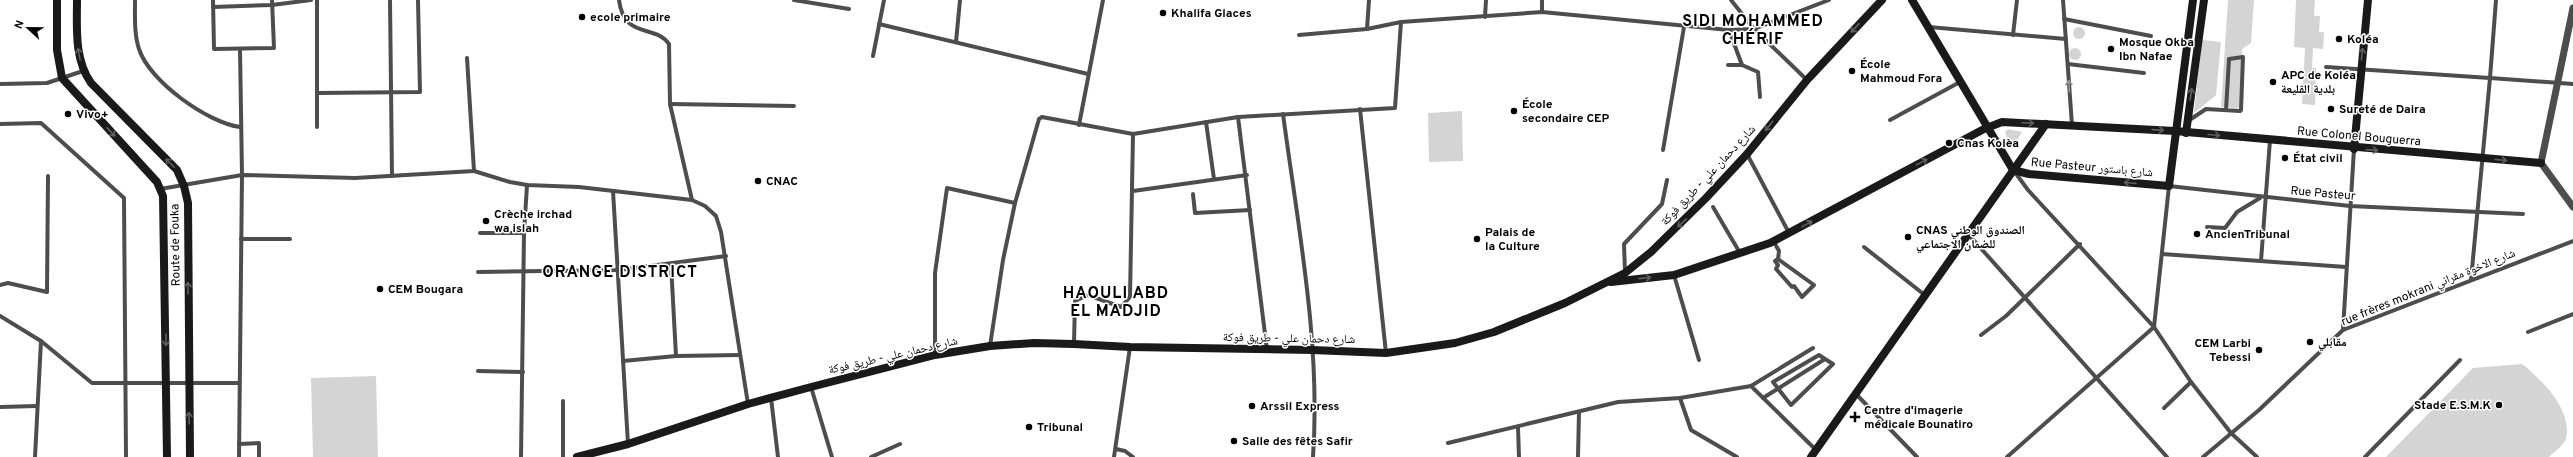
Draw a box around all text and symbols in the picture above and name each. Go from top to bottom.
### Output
place label: Khalifa Glaces [1171,6,1252,22]
north arrow [8,8,48,48]
marker: Khalifa Glaces [1158,8,1168,18]
place label: ecole primaire [590,10,671,26]
marker: ecole primaire [577,12,587,22]
district label: SIDI MOHAMMED CHÉRIF [1682,12,1824,50]
text: N [12,18,28,31]
one-way arrow [1850,23,1860,33]
place label: Koléa [2347,32,2379,48]
marker: Koléa [2334,34,2344,44]
place label: Mosque Okba Ibn Nafae [2119,35,2194,65]
marker: Mosque Okba Ibn Nafae [2106,44,2116,54]
one-way arrow [75,48,83,61]
one-way arrow [2358,48,2366,61]
place label: École Mahmoud Fora [1860,57,1942,87]
marker: École Mahmoud Fora [1847,66,1857,76]
place label: APC de Koléa بلدية القليعة [2281,68,2356,98]
marker: APC de Koléa بلدية القليعة [2268,77,2278,87]
one-way arrow [2066,80,2073,93]
one-way arrow [2187,88,2195,101]
place label: École secondaire CEP [1522,97,1609,127]
place label: Sureté de Daira [2339,102,2426,118]
marker: Sureté de Daira [2326,104,2336,114]
marker: École secondaire CEP [1509,106,1519,116]
place label: Vivo+ [76,107,109,123]
marker: Vivo+ [63,109,73,119]
one-way arrow [2021,120,2034,127]
one-way arrow [1765,121,1774,132]
street label: شارع دحمان علي - طريق فوكة [1658,122,1761,230]
street label: Rue Colonel Bouguerra [2296,124,2421,150]
one-way arrow [106,126,115,136]
one-way arrow [2151,127,2164,134]
one-way arrow [2207,131,2220,139]
place label: Cnas Kolèa [1957,136,2019,152]
marker: Cnas Kolèa [1944,138,1954,148]
one-way arrow [2365,146,2378,153]
place label: État civil [2293,151,2343,167]
marker: État civil [2280,153,2290,163]
street label: Rue Pasteur شارع باستور [2030,155,2154,181]
one-way arrow [2494,156,2507,164]
one-way arrow [165,158,175,168]
one-way arrow [1916,158,1928,166]
place label: CNAC [766,174,798,190]
marker: CNAC [753,176,763,186]
one-way arrow [2124,179,2137,186]
street label: Rue Pasteur [2290,183,2356,205]
street label: Route de Fouka [167,204,185,286]
place label: Crèche irchad wa islah [494,207,572,237]
marker: Crèche irchad wa islah [481,216,491,226]
one-way arrow [1677,218,1687,227]
one-way arrow [1801,219,1813,227]
place label: CNAS الصندوق الوطني للضمان الاجتماعي [1916,223,2025,254]
place label: Palais de la Culture [1485,225,1540,255]
place label: AncienTribunal [2205,227,2290,243]
marker: AncienTribunal [2192,229,2202,239]
marker: CNAS الصندوق الوطني للضمان الاجتماعي [1903,232,1913,242]
marker: Palais de la Culture [1472,234,1482,244]
street label: rue frères mokrani شارع الاخوة مقراني [2339,245,2518,331]
district label: ORANGE DISTRICT [542,263,698,283]
one-way arrow [1638,274,1651,282]
one-way arrow [184,282,192,295]
place label: CEM Bougara [388,282,463,298]
marker: CEM Bougara [375,284,385,294]
district label: HAOULI ABD EL MADJID [1063,284,1169,322]
street label: شارع دحمان علي - طريق فوكة [1223,330,1355,349]
one-way arrow [162,333,170,346]
street label: شارع دحمان علي - طريق فوكة [827,333,960,380]
place label: مقابلي [2318,335,2347,352]
place label: CEM Larbi Tebessi [2194,336,2251,366]
marker: مقابلي [2305,337,2315,347]
marker: CEM Larbi Tebessi [2254,345,2264,355]
place label: Stade E.S.M.K [2414,398,2491,414]
place label: Arssil Express [1260,399,1340,415]
marker: Stade E.S.M.K [2494,400,2504,410]
marker: Arssil Express [1247,401,1257,411]
place label: Centre d'imagerie médicale Bounatiro [1864,403,1973,433]
marker: Centre d'imagerie médicale Bounatiro [1849,411,1861,423]
one-way arrow [185,412,193,425]
place label: Tribunal [1037,420,1083,436]
marker: Tribunal [1024,422,1034,432]
place label: Salle des fêtes Safir [1242,434,1353,450]
marker: Salle des fêtes Safir [1229,436,1239,446]

